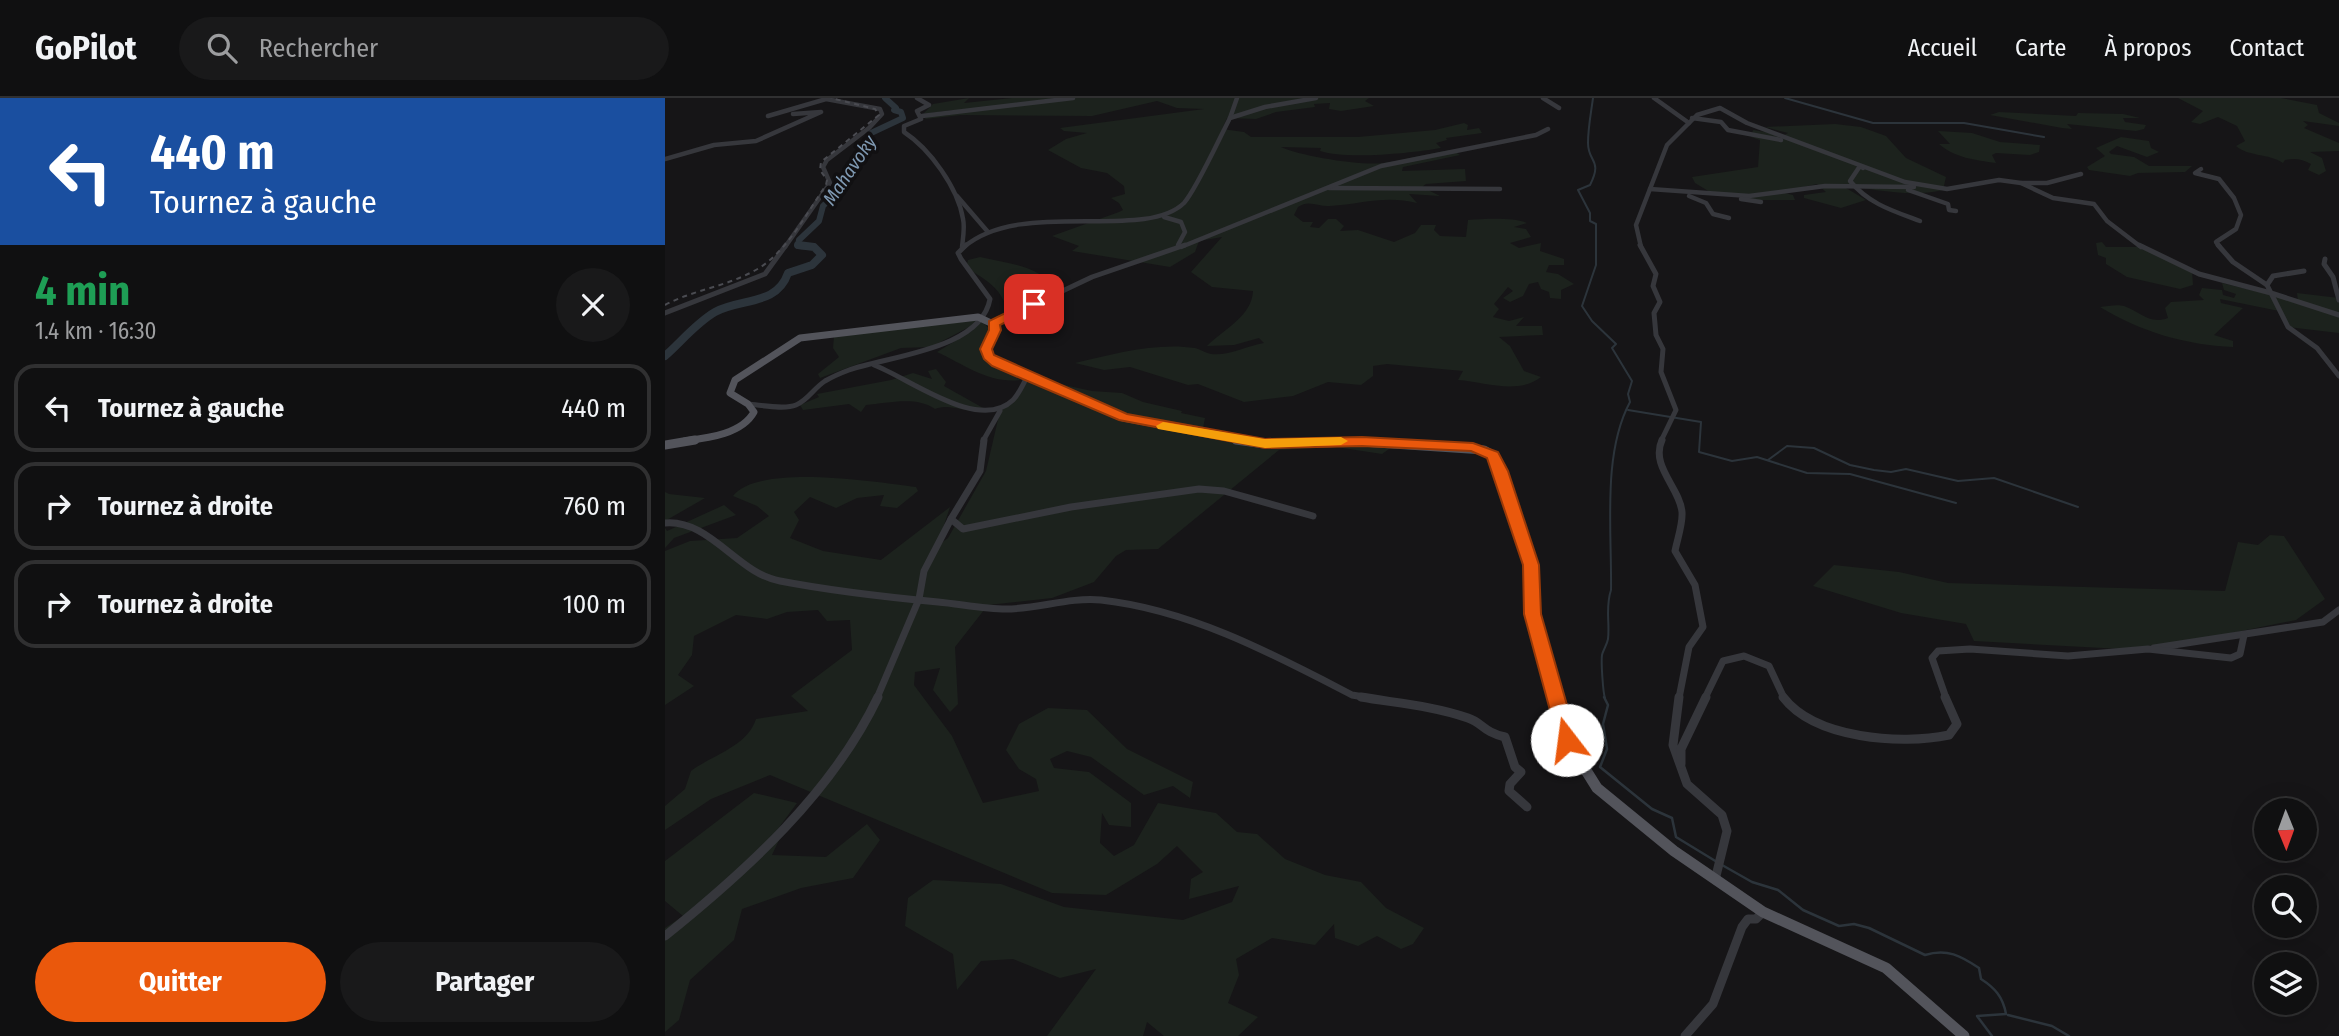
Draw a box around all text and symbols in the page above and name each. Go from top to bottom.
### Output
search box [179,17,669,80]
text: GoPilot [35,28,137,68]
icon: search [203,29,241,67]
text: Rechercher [259,33,378,64]
text: Accueil [1908,34,1977,62]
text: Carte [2015,34,2066,62]
text: À propos [2104,34,2191,62]
text: Contact [2229,34,2304,62]
text: 440 m [150,123,275,182]
icon: left [35,126,126,217]
water label: Mahavoky [818,131,881,210]
text: Tournez à gauche [150,183,377,221]
text: 4 min [35,266,130,316]
button: close [556,268,630,342]
pin [1004,274,1064,334]
icon: arrive [1015,285,1053,323]
text: 1.4 km · 16:30 [35,317,157,345]
icon: left [39,389,77,427]
text: Tournez à gauche [98,393,284,424]
text: 440 m [561,393,626,424]
icon: right [39,487,77,525]
text: Tournez à droite [98,491,273,522]
text: 760 m [564,491,626,522]
icon: right [39,585,77,623]
text: Tournez à droite [98,589,273,620]
text: 100 m [563,589,626,620]
position arrow [1530,703,1604,777]
north arrow [2254,798,2317,861]
map controls [2254,798,2317,1015]
button: search [2254,875,2317,938]
button: Quitter [35,942,326,1022]
button: Partager [340,942,630,1022]
button: layers [2254,952,2317,1015]

